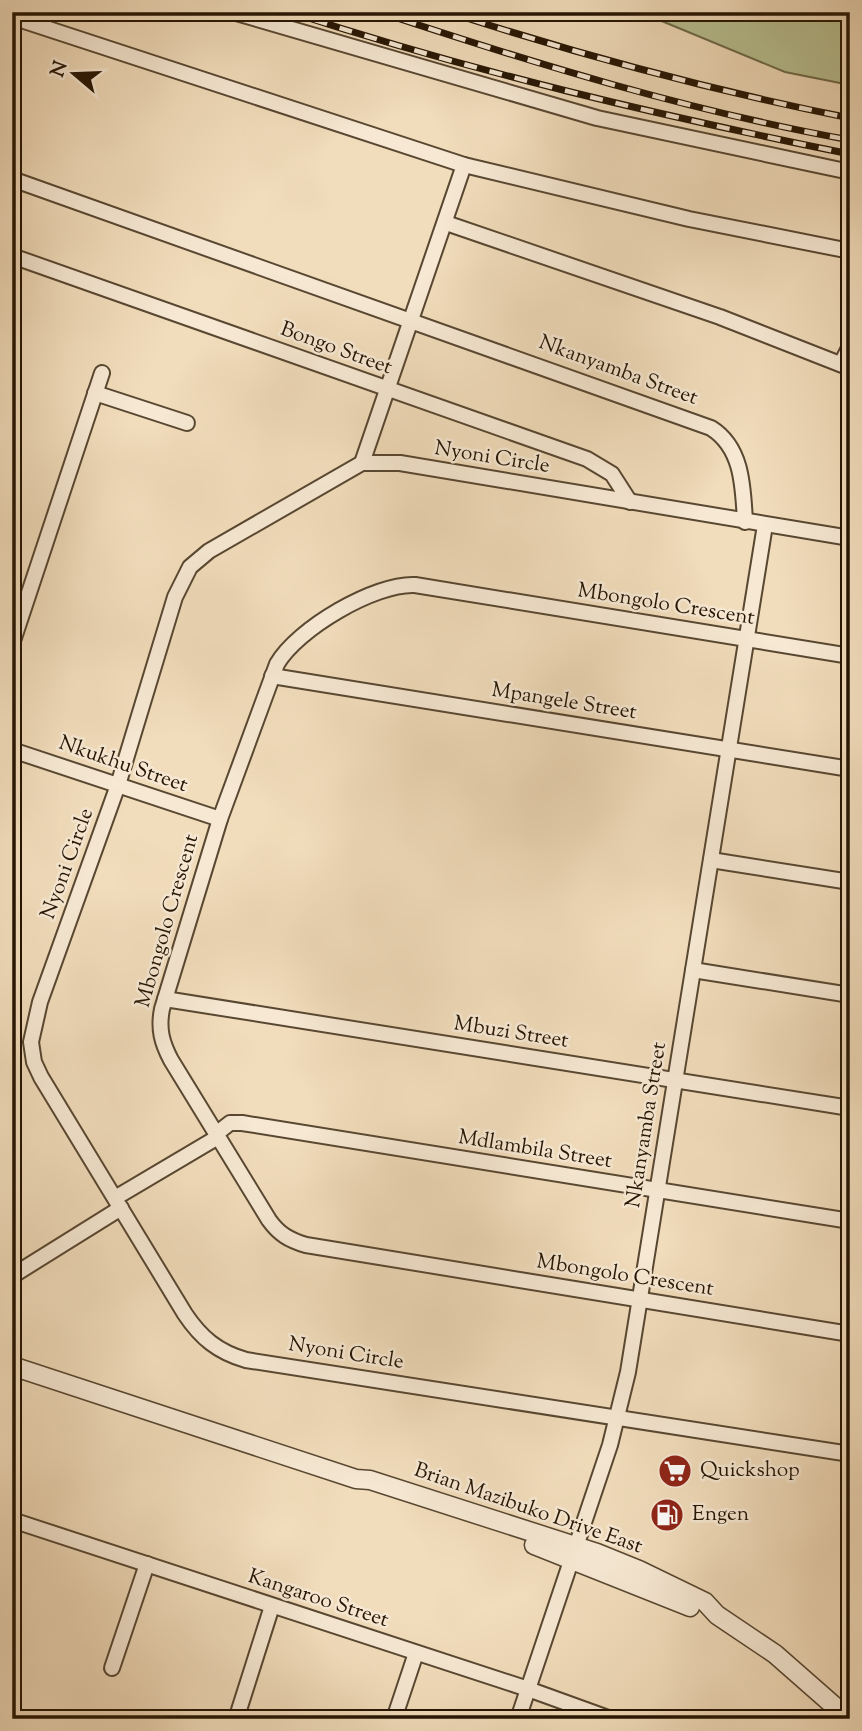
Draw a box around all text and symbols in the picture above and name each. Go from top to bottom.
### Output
north arrow [38,38,108,108]
text: N [45,58,76,81]
street label: Bongo Street [276,315,396,383]
street label: Nkanyamba Street [534,328,702,414]
street label: Nyoni Circle [432,434,552,482]
street label: Mbongolo Crescent [575,576,757,634]
street label: Mpangele Street [489,676,639,728]
street label: Nkukhu Street [54,729,192,801]
street label: Nyoni Circle [34,804,102,924]
street label: Mbongolo Crescent [129,831,207,1011]
street label: Mbuzi Street [451,1009,571,1057]
street label: Nkanyamba Street [619,1040,675,1210]
street label: Mdlambila Street [456,1123,614,1177]
street label: Mbongolo Crescent [534,1247,716,1305]
street label: Nyoni Circle [286,1330,406,1378]
supermarket icon: Quickshop [656,1452,694,1490]
street label: Brian Mazibuko Drive East [410,1456,646,1562]
place label: Quickshop [700,1456,800,1486]
fuel station icon: Engen [648,1496,686,1534]
place label: Engen [692,1500,749,1530]
street label: Kangaroo Street [244,1562,392,1636]

